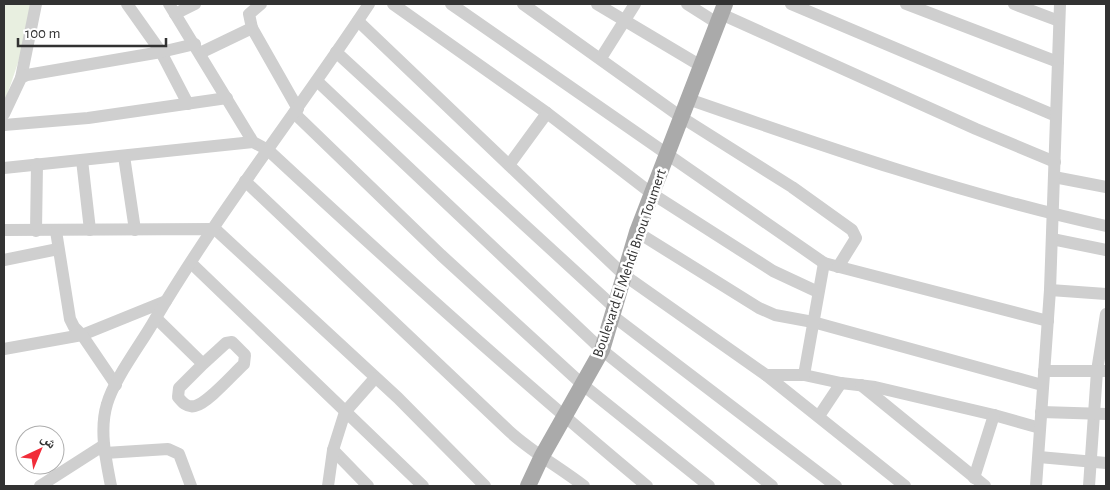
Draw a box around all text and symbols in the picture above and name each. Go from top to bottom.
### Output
scale bar [18,15,165,47]
text: 100 m [25,26,60,41]
street label: Boulevard El Mehdi Bnou Toumert [590,167,669,359]
north arrow [15,425,65,475]
text: ش [37,431,59,452]

